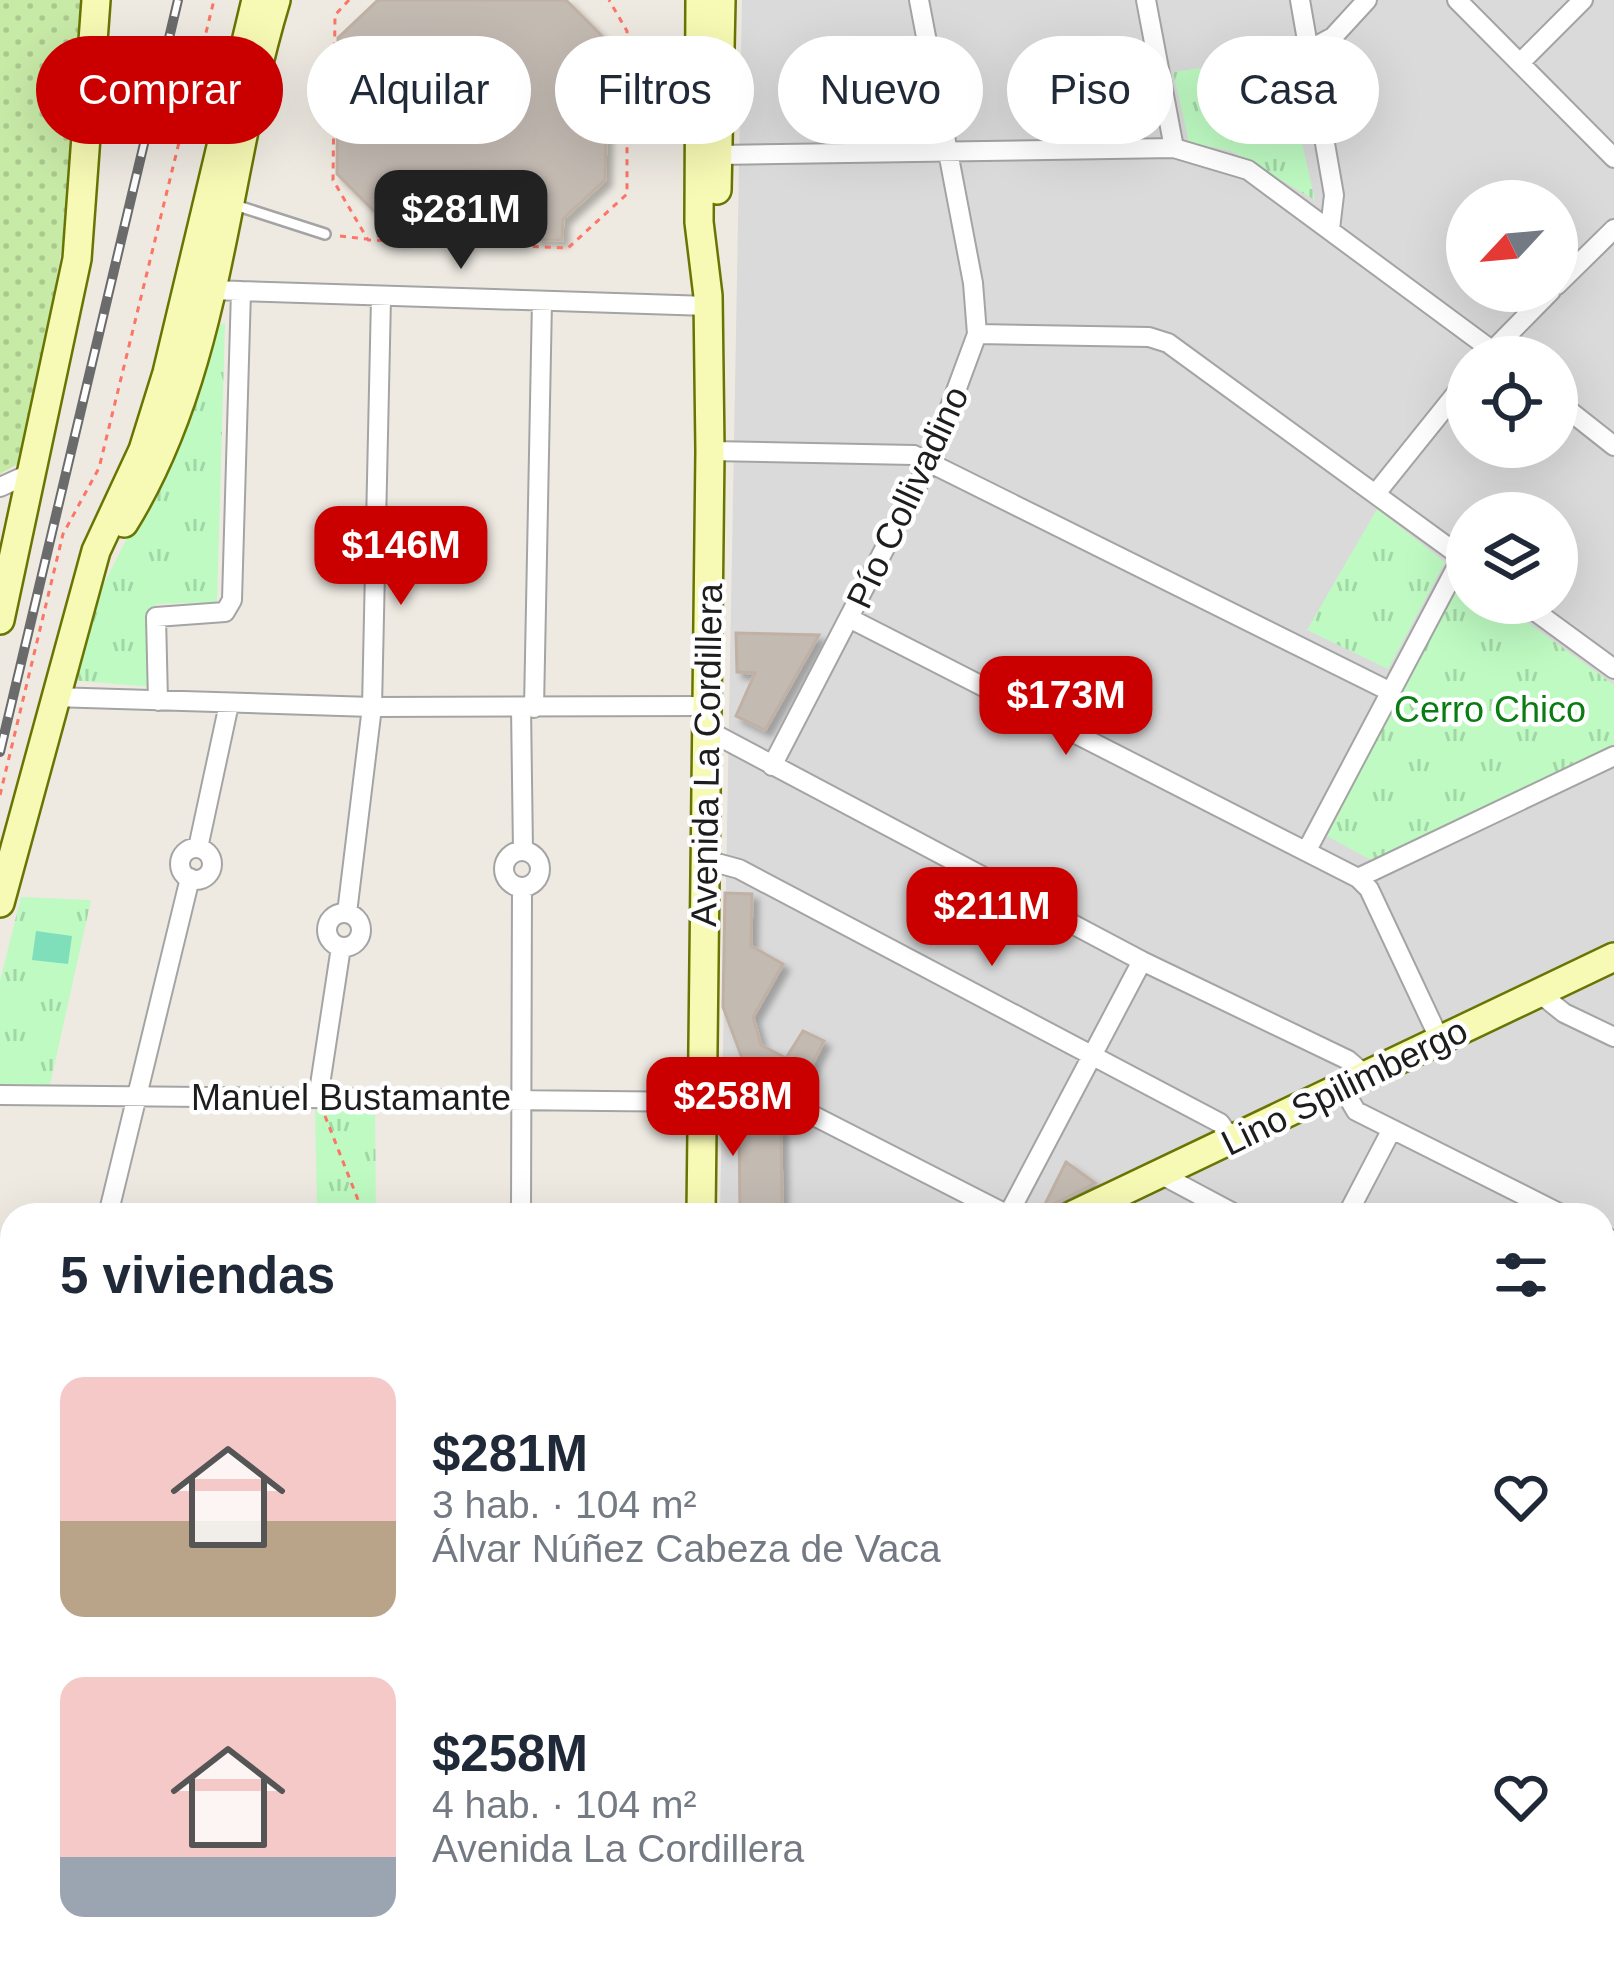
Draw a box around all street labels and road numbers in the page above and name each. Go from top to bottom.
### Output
street label: Pío Collivadino [838,380,977,615]
street label: Avenida La Cordillera [683,582,730,927]
street label: Lino Spilimbergo [1215,1009,1474,1164]
street label: Manuel Bustamante [191,1077,511,1118]

